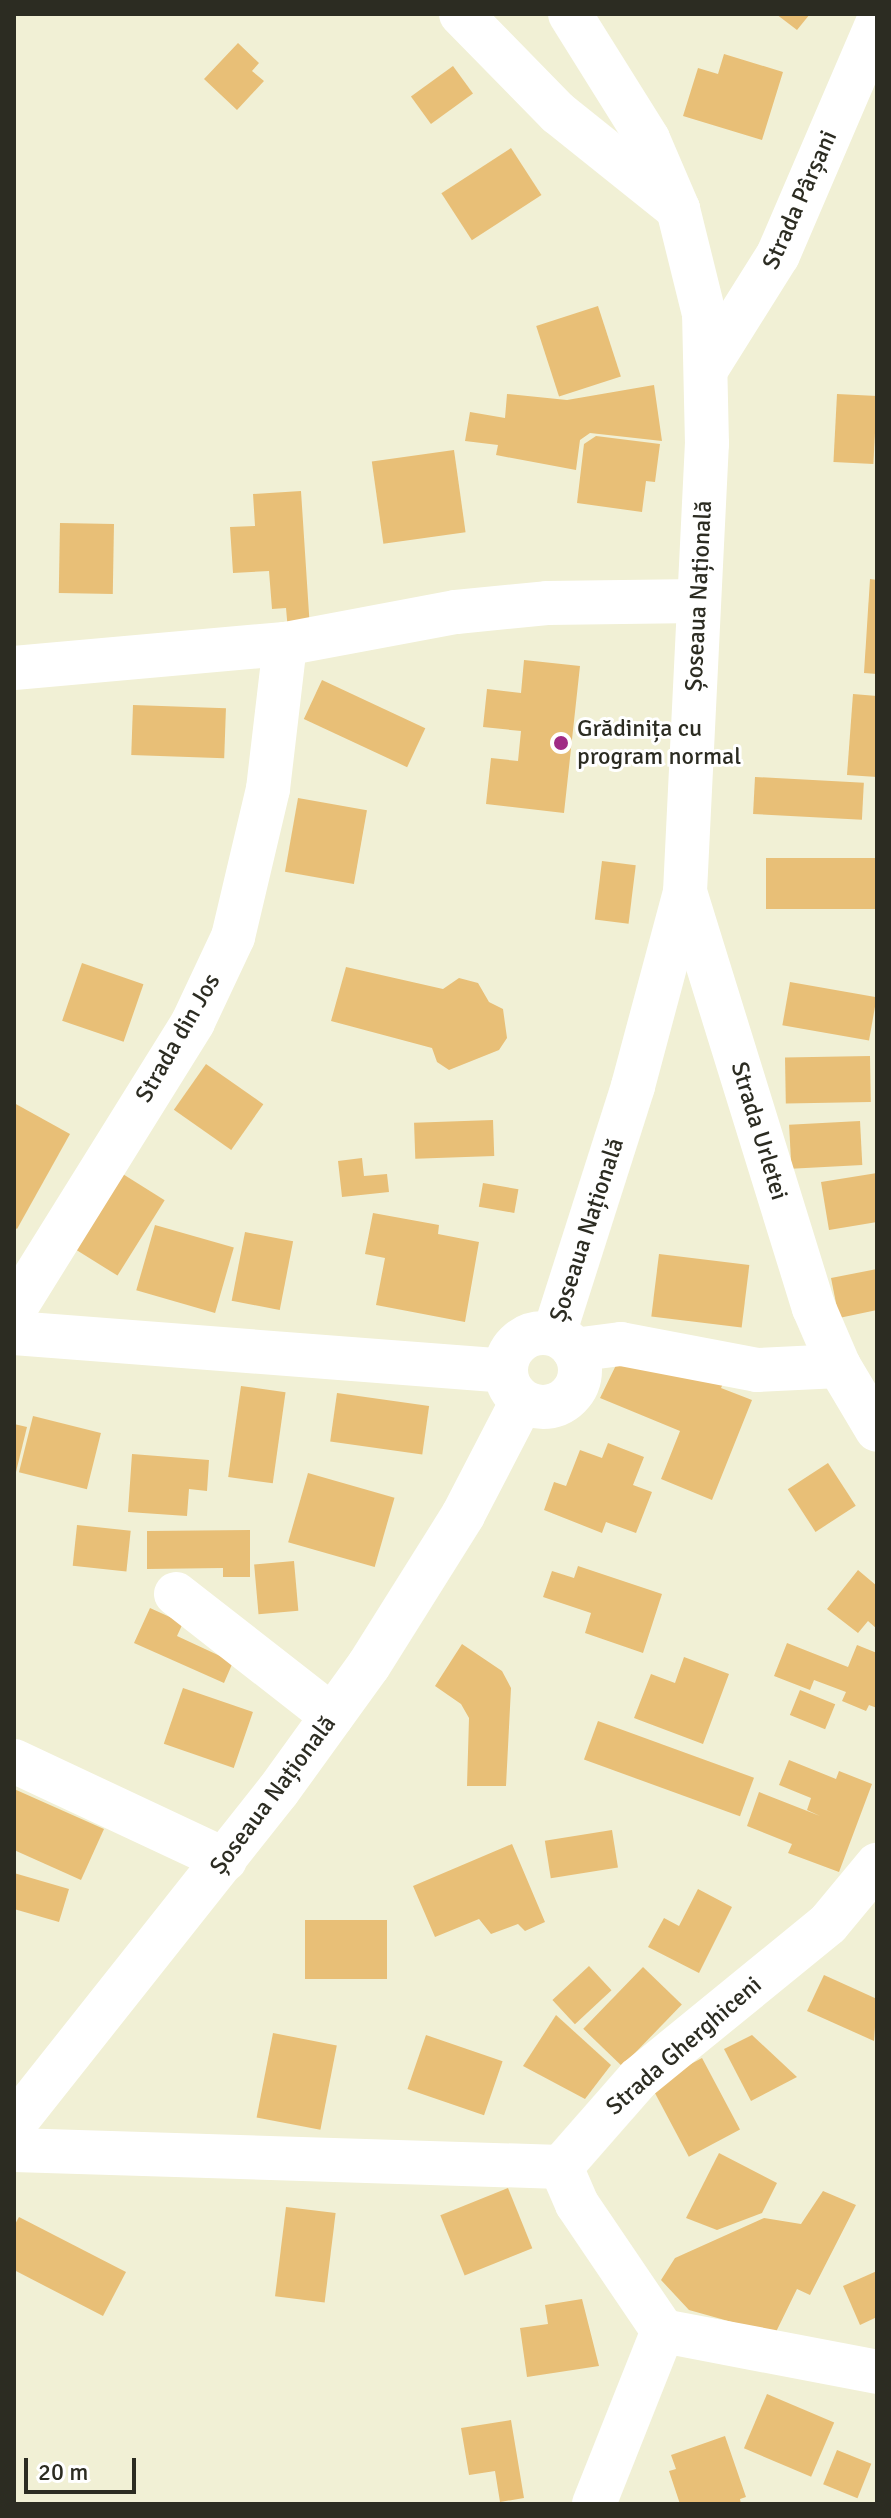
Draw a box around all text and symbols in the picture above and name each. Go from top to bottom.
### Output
street label: Strada Pârșani [757,126,843,274]
street label: Șoseaua Națională [680,500,718,692]
place label: Grădinița cu program normal [577,715,741,771]
marker: Grădinița cu program normal [552,734,570,752]
street label: Strada din Jos [130,968,226,1108]
street label: Strada Urletei [724,1058,794,1204]
street label: Șoseaua Națională [544,1135,630,1325]
street label: Șoseaua Națională [204,1710,342,1880]
street label: Strada Gherghiceni [600,1971,768,2121]
scale bar [28,2442,140,2492]
text: 20 m [38,2457,88,2487]

